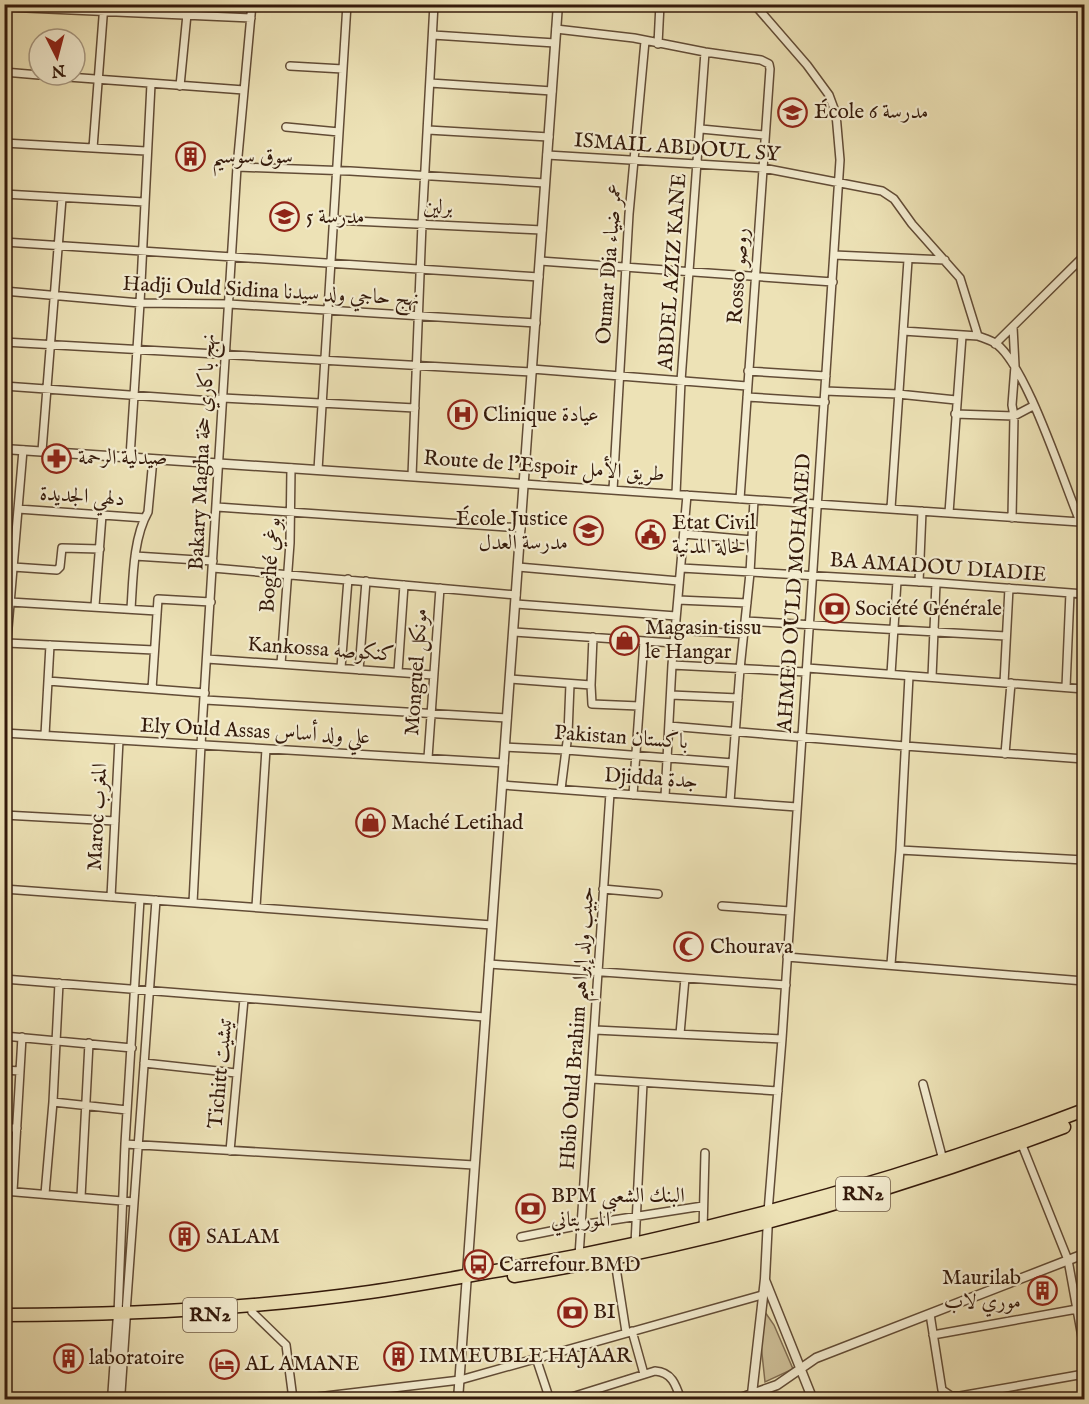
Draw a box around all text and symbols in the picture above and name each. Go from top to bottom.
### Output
north arrow [27,27,87,87]
text: N [50,59,67,81]
school or university icon: École 6 مدرسة [777,96,809,128]
place label: École 6 مدرسة [814,98,928,126]
street label: ISMAIL ABDOUL SY [573,127,783,169]
building icon: سوق سوسيم [175,141,207,173]
place label: سوق سوسيم [212,144,293,177]
street label: ABDEL AZIZ KANE [653,172,693,373]
street label: Oumar Dia عمر ضياء [591,183,629,345]
street label: برلين [423,194,454,222]
school or university icon: مدرسة 5 [269,201,301,233]
place label: مدرسة 5 [306,204,365,231]
street label: Rosso روصو [722,227,756,325]
street label: Hadji Ould Sidina نهج حاجي ولد سيدنا [122,271,420,317]
street label: Bakary Magha نهج باكاري حخة [183,333,227,571]
hospital icon: Clinique عيادة [446,399,478,431]
place label: Clinique عيادة [483,402,599,429]
pharmacy icon: صيدلية الرحمة [41,442,73,474]
street label: Route de l’Espoir طريق الأمل [422,442,666,489]
place label: صيدلية الرحمة [78,445,168,472]
street label: AHMED OULD MOHAMED [772,453,818,734]
street label: دلهي الجديدة [38,481,125,518]
place label: École Justice مدرسة العدل [456,505,568,557]
place label: Etat Civil الحالة المدنية [672,510,756,561]
school or university icon: École Justice مدرسة العدل [573,515,605,547]
street label: Boghé بوغي [254,516,290,614]
public building icon: Etat Civil الحالة المدنية [635,519,667,551]
street label: BA AMADOU DIADIE [829,547,1047,589]
bank icon: Société Générale [818,593,850,625]
place label: Société Générale [855,596,1002,623]
street label: Monguel مونكل [399,608,435,736]
place label: Magasin tissu le Hangar [645,615,762,666]
shop icon: Magasin tissu le Hangar [608,624,640,656]
street label: Kankossa كنكوصه [247,631,395,669]
street label: Ely Ould Assas علي ولد أساس [139,710,371,756]
street label: Pakistan باكستان [553,720,689,756]
street label: Maroc المغرب [82,762,114,872]
street label: Djidda جدة [603,762,699,796]
shop icon: Maché Letihad [354,807,386,839]
place label: Maché Letihad [391,810,524,837]
street label: Hbib Ould Brahim حبيب ولد إبراهيم [555,885,607,1171]
mosque icon: Chourava [673,931,705,963]
place label: Chourava [710,934,794,961]
street label: Tichitt تيشيت [203,1016,239,1130]
road number: RN2 [836,1177,890,1211]
place label: BPM البنك الشعبي الموريتاني [551,1183,685,1236]
bank icon: BPM البنك الشعبي الموريتاني [514,1192,546,1224]
building icon: SALAM [169,1221,201,1253]
place label: SALAM [206,1224,280,1251]
bus stop icon: Carrefour BMD [462,1249,494,1281]
place label: Carrefour BMD [499,1252,641,1279]
place label: Maurilab موري لاب [942,1265,1021,1317]
building icon: Maurilab موري لاب [1026,1274,1058,1306]
bank icon: BI [556,1296,588,1328]
road number: RN2 [183,1298,237,1332]
place label: BI [593,1299,616,1326]
building icon: IMMEUBLE HAJAAR [382,1340,414,1372]
building icon: laboratoire [52,1342,84,1374]
place label: IMMEUBLE HAJAAR [419,1343,633,1370]
place label: laboratoire [89,1345,185,1372]
hotel icon: AL AMANE [208,1348,240,1380]
place label: AL AMANE [244,1351,360,1378]

